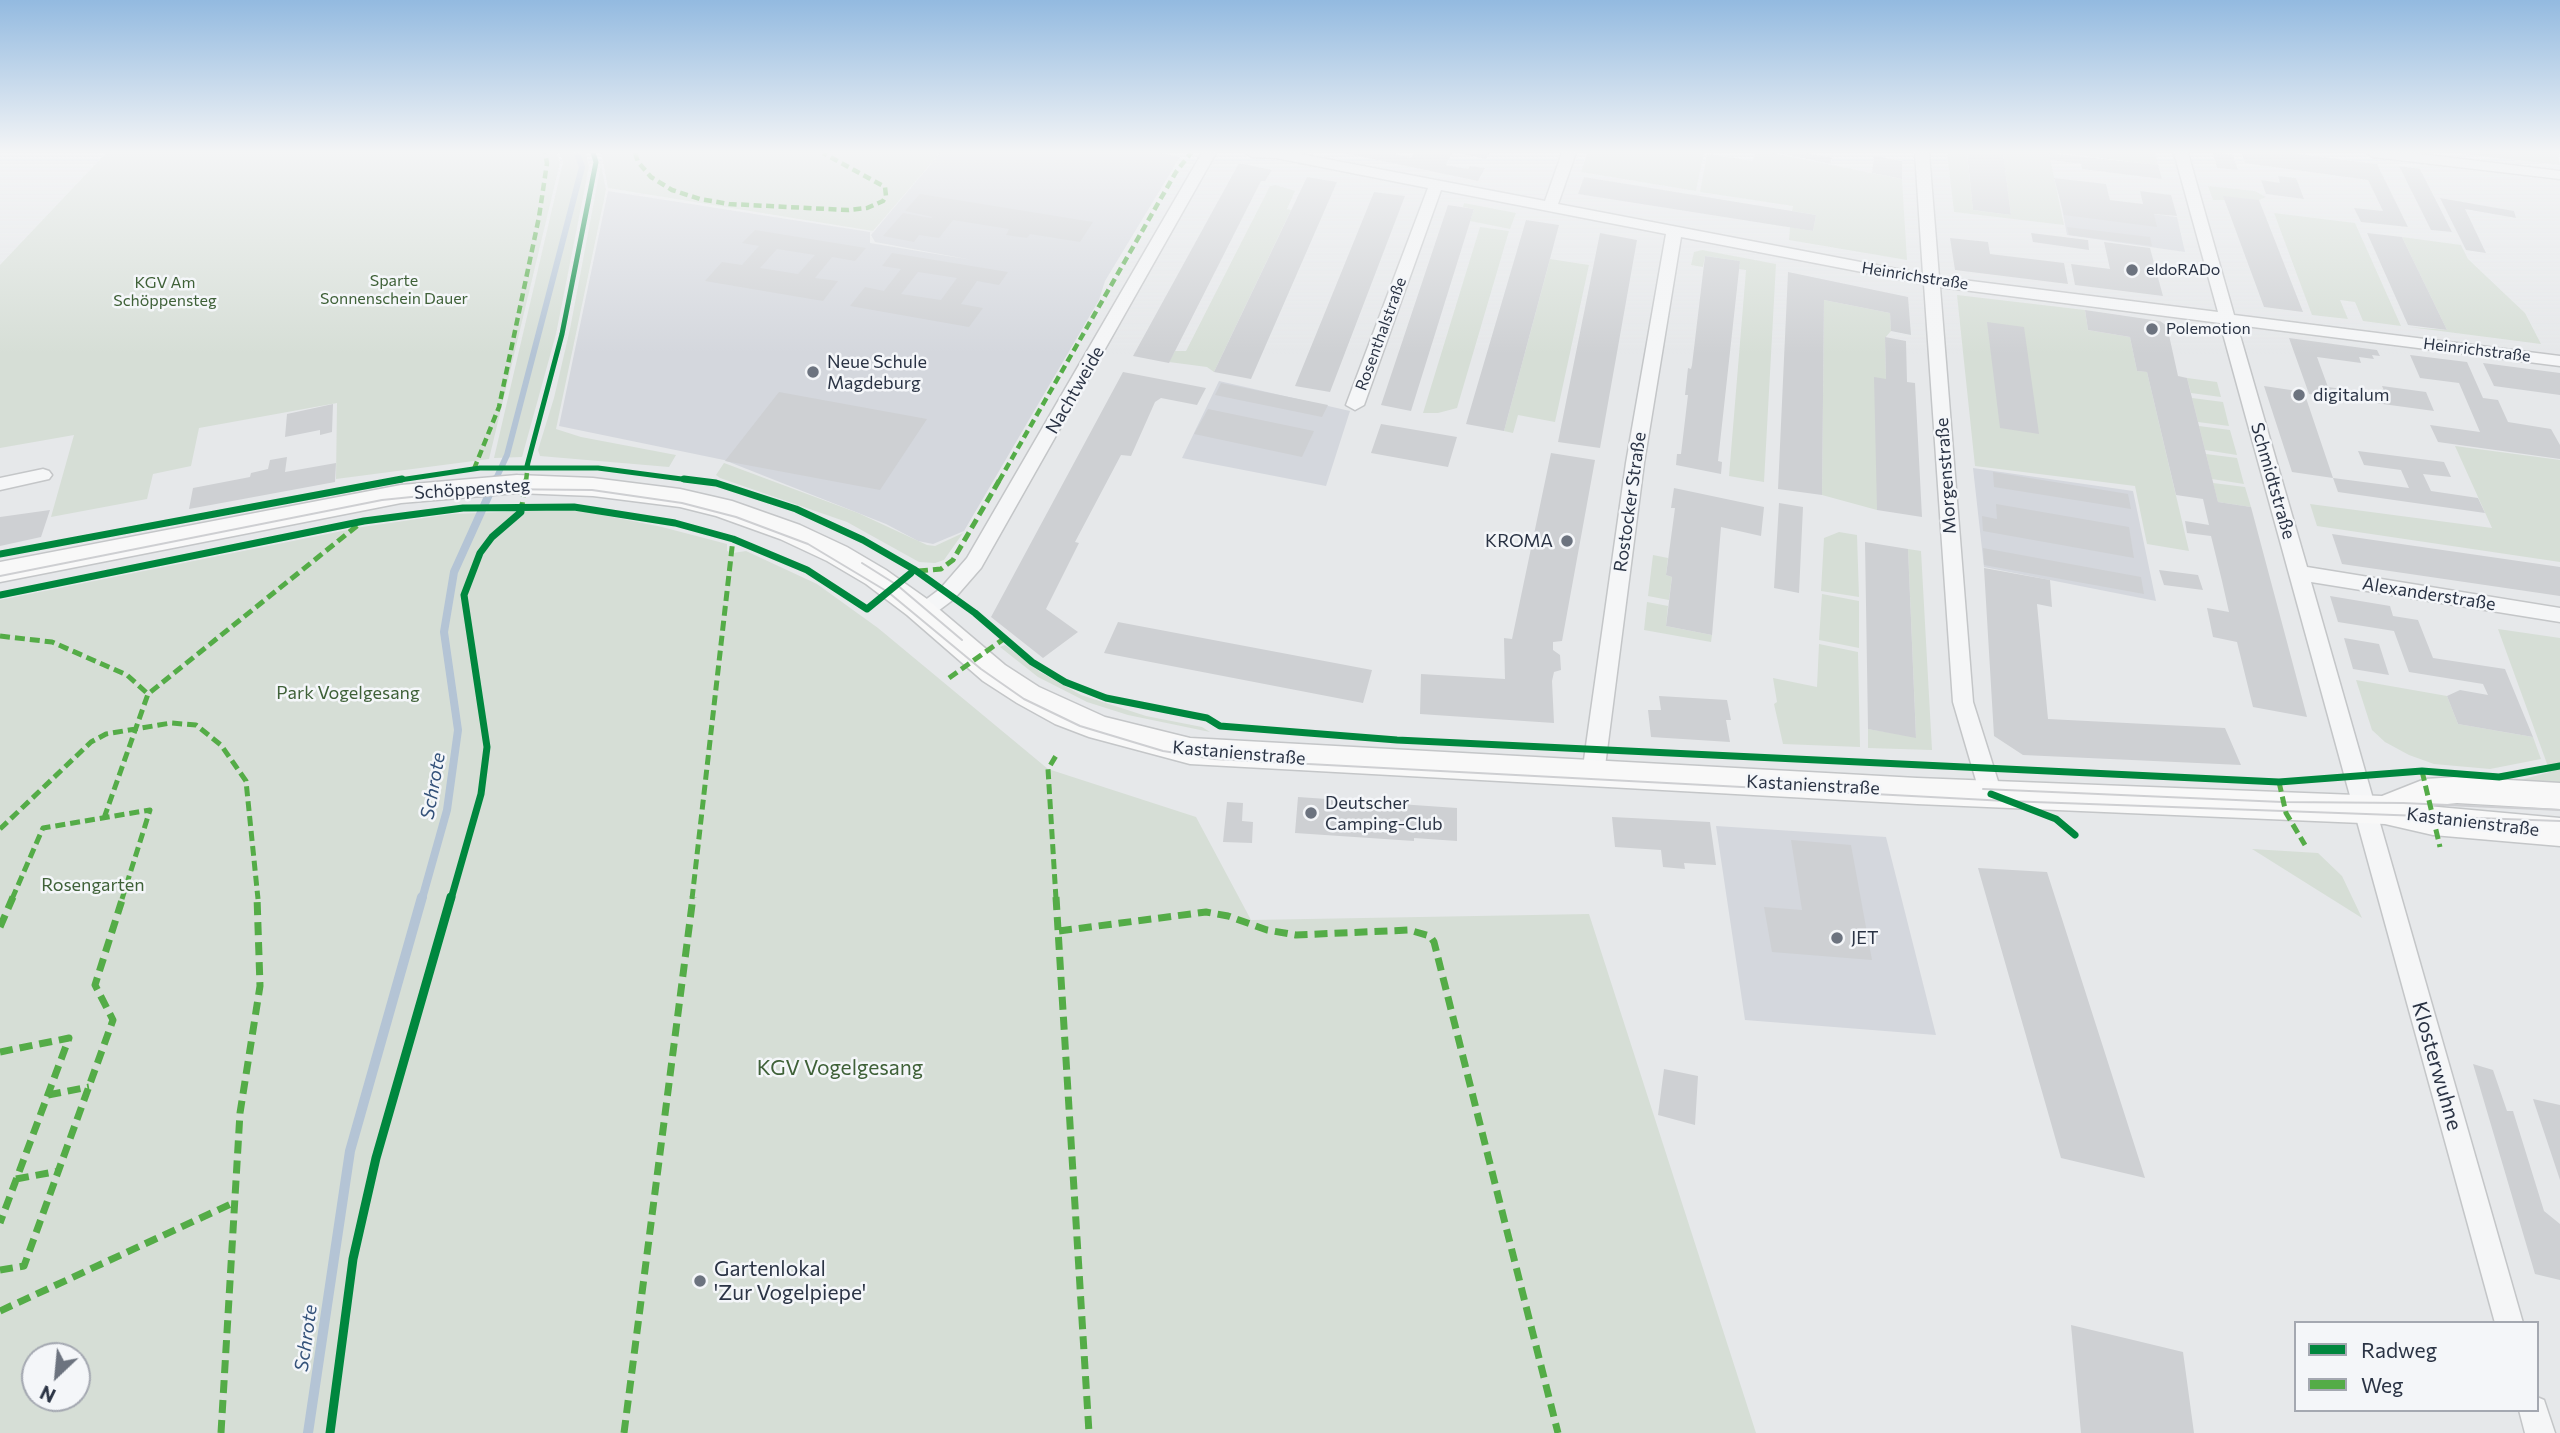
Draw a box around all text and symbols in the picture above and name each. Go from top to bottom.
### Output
street label: Heinrichstraße [1860,258,1970,294]
place label: eldoRADo [2146,260,2220,280]
marker: eldoRADo [2124,262,2140,278]
park label: Sparte Sonnenschein Dauer [320,271,468,309]
park label: KGV Am Schöppensteg [113,273,217,311]
street label: Rosenthalstraße [1352,275,1410,393]
place label: Polemotion [2166,319,2251,339]
marker: Polemotion [2144,321,2160,337]
street label: Heinrichstraße [2422,334,2532,366]
street label: Nachtweide [1041,342,1109,438]
place label: Neue Schule Magdeburg [827,351,927,394]
marker: Neue Schule Magdeburg [805,364,821,380]
place label: digitalum [2313,384,2390,406]
marker: digitalum [2291,387,2307,403]
street label: Morgenstraße [1931,417,1961,535]
street label: Schmidtstraße [2246,420,2300,542]
street label: Rostocker Straße [1609,431,1651,573]
street label: Schöppensteg [413,474,531,504]
place label: KROMA [1485,530,1553,552]
marker: KROMA [1559,533,1575,549]
street label: Alexanderstraße [2361,573,2497,615]
park label: Park Vogelgesang [276,682,420,704]
street label: Kastanienstraße [1172,736,1306,770]
water label: Schrote [416,751,450,821]
street label: Kastanienstraße [1746,771,1880,799]
place label: Deutscher Camping-Club [1325,792,1443,834]
street label: Kastanienstraße [2405,803,2541,841]
marker: Deutscher Camping-Club [1303,805,1319,821]
park label: Rosengarten [41,874,145,896]
place label: JET [1851,927,1878,949]
marker: JET [1829,930,1845,946]
street label: Klosterwuhne [2407,999,2467,1133]
park label: KGV Vogelgesang [757,1055,923,1081]
place label: Gartenlokal 'Zur Vogelpiepe' [714,1256,866,1306]
marker: Gartenlokal 'Zur Vogelpiepe' [692,1273,708,1289]
water label: Schrote [290,1303,322,1373]
legend [2294,1321,2539,1412]
text: Radweg [2361,1337,2437,1362]
north arrow [21,1342,91,1412]
text: Weg [2361,1372,2403,1397]
text: N [36,1381,59,1408]

